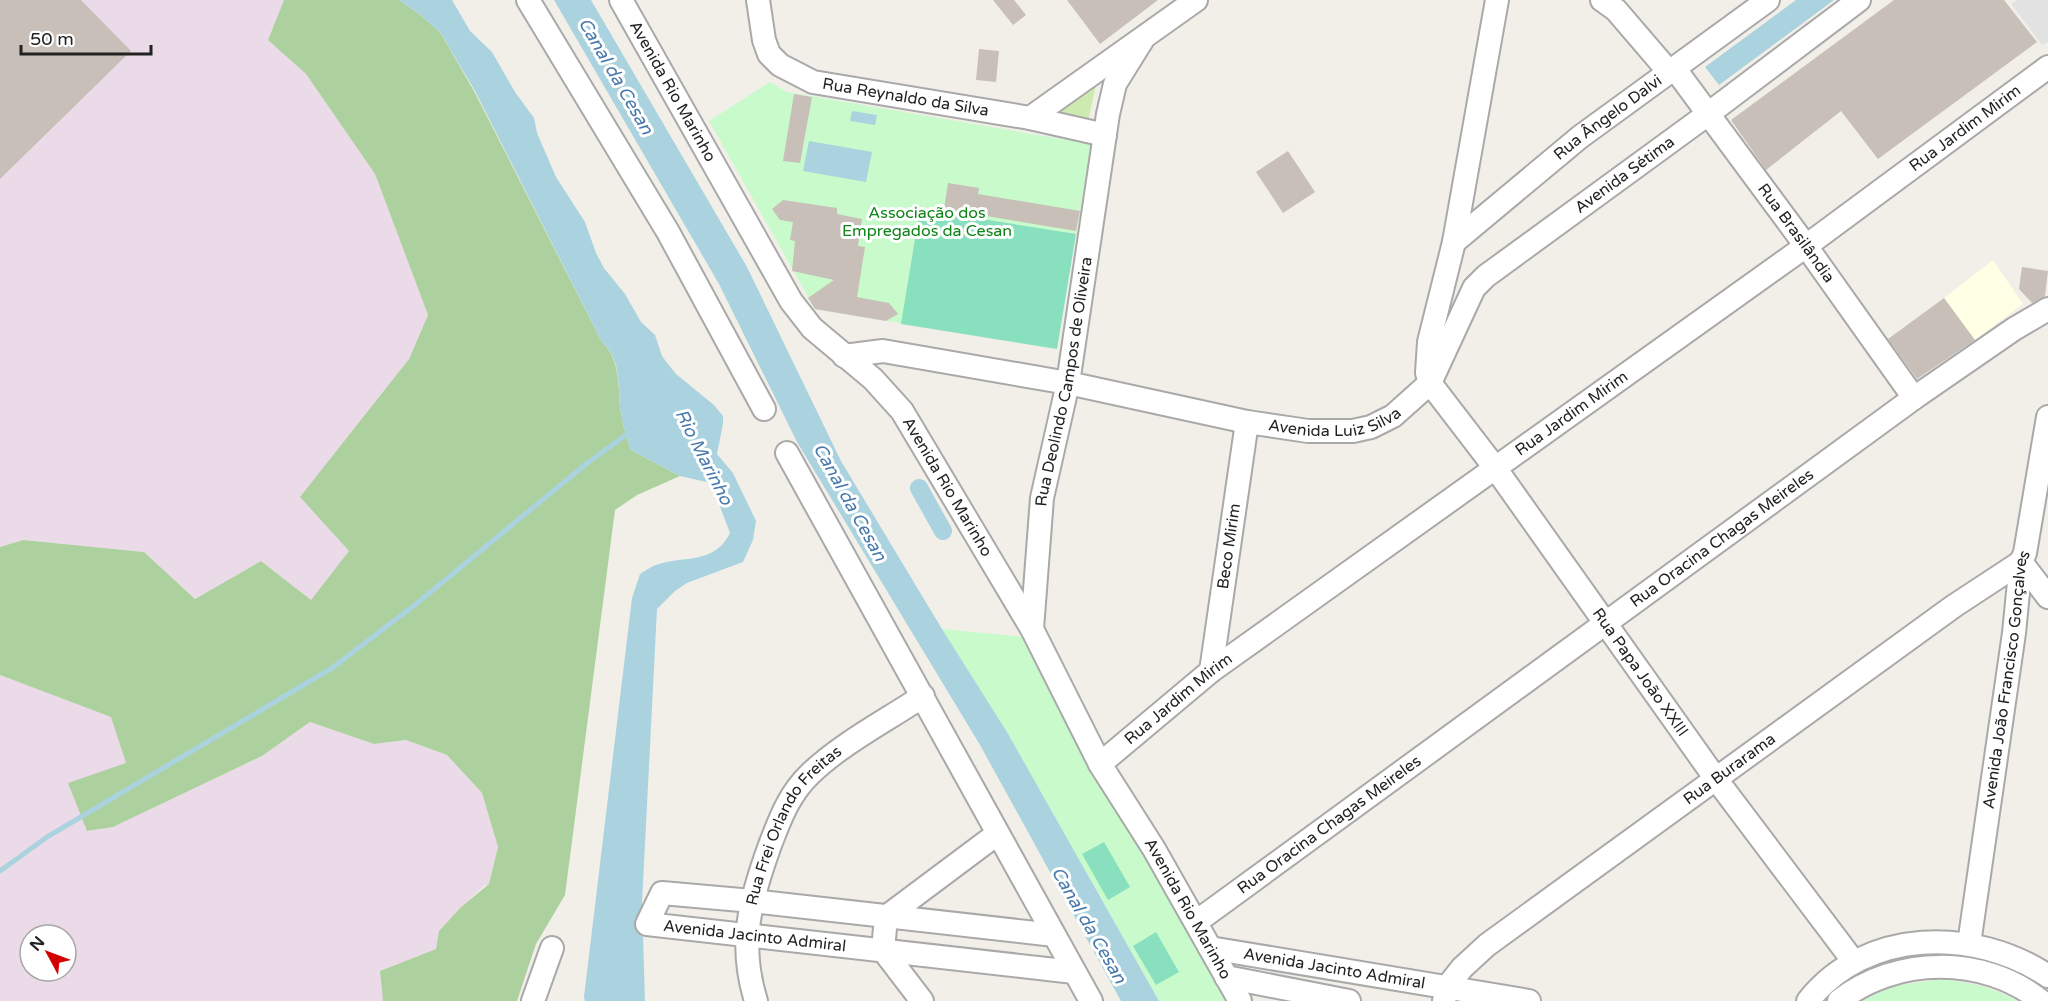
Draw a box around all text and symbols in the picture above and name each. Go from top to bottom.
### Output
water label: Canal da Cesan [574,14,659,139]
street label: Avenida Rio Marinho [625,17,720,166]
scale bar [21,18,152,56]
text: 50 m [30,28,74,50]
street label: Rua Ângelo Dalvi [1550,71,1666,165]
street label: Rua Reynaldo da Silva [821,74,990,121]
street label: Rua Jardim Mirim [1905,80,2025,176]
street label: Avenida Sétima [1571,132,1679,218]
street label: Rua Brasilândia [1753,180,1839,287]
park label: Associação dos Empregados da Cesan [842,203,1012,241]
street label: Rua Deolindo Campos de Oliveira [1031,255,1097,507]
street label: Rua Jardim Mirim [1511,366,1632,460]
street label: Avenida Luiz Silva [1267,403,1406,441]
water label: Rio Marinho [670,405,738,510]
street label: Avenida Rio Marinho [898,414,997,560]
water label: Canal da Cesan [809,439,892,566]
street label: Rua Oracina Chagas Meireles [1626,465,1818,612]
street label: Beco Mirim [1213,502,1245,591]
street label: Avenida João Francisco Gonçalves [1979,547,2035,810]
street label: Rua Papa João XXIII [1588,604,1693,740]
street label: Rua Jardim Mirim [1120,649,1236,749]
street label: Rua Burarama [1679,729,1779,809]
street label: Rua Frei Orlando Freitas [742,741,846,907]
street label: Rua Oracina Chagas Meireles [1233,751,1425,898]
street label: Avenida Rio Marinho [1140,835,1236,983]
water label: Canal da Cesan [1047,863,1132,988]
street label: Avenida Jacinto Admiral [662,916,847,956]
north arrow [18,923,78,983]
text: N [26,932,49,955]
street label: Avenida Jacinto Admiral [1242,944,1427,994]

